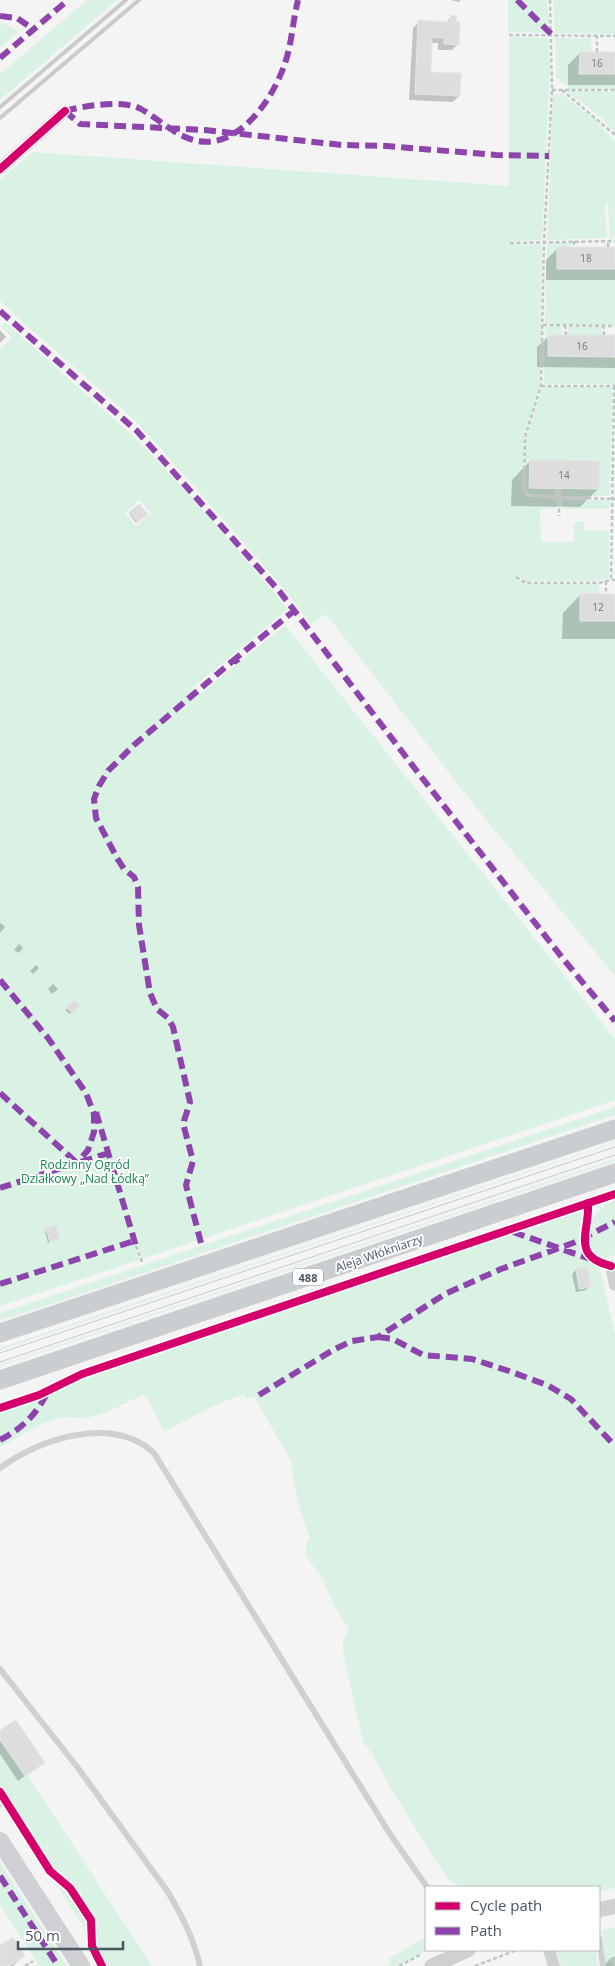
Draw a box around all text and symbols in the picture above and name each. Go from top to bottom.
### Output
house number: 16 [591,56,603,70]
house number: 18 [580,251,592,265]
house number: 16 [576,339,588,353]
house number: 14 [558,468,570,482]
house number: 12 [592,600,604,614]
park label: Rodzinny Ogród Działkowy „Nad Łódką” [21,1156,150,1187]
street label: Aleja Włókniarzy [333,1230,426,1276]
road number: 488 [293,1268,323,1286]
legend [425,1886,600,1951]
text: Cycle path [470,1895,542,1915]
scale bar [18,1918,122,1950]
text: Path [470,1920,502,1940]
text: 50 m [25,1925,60,1945]

